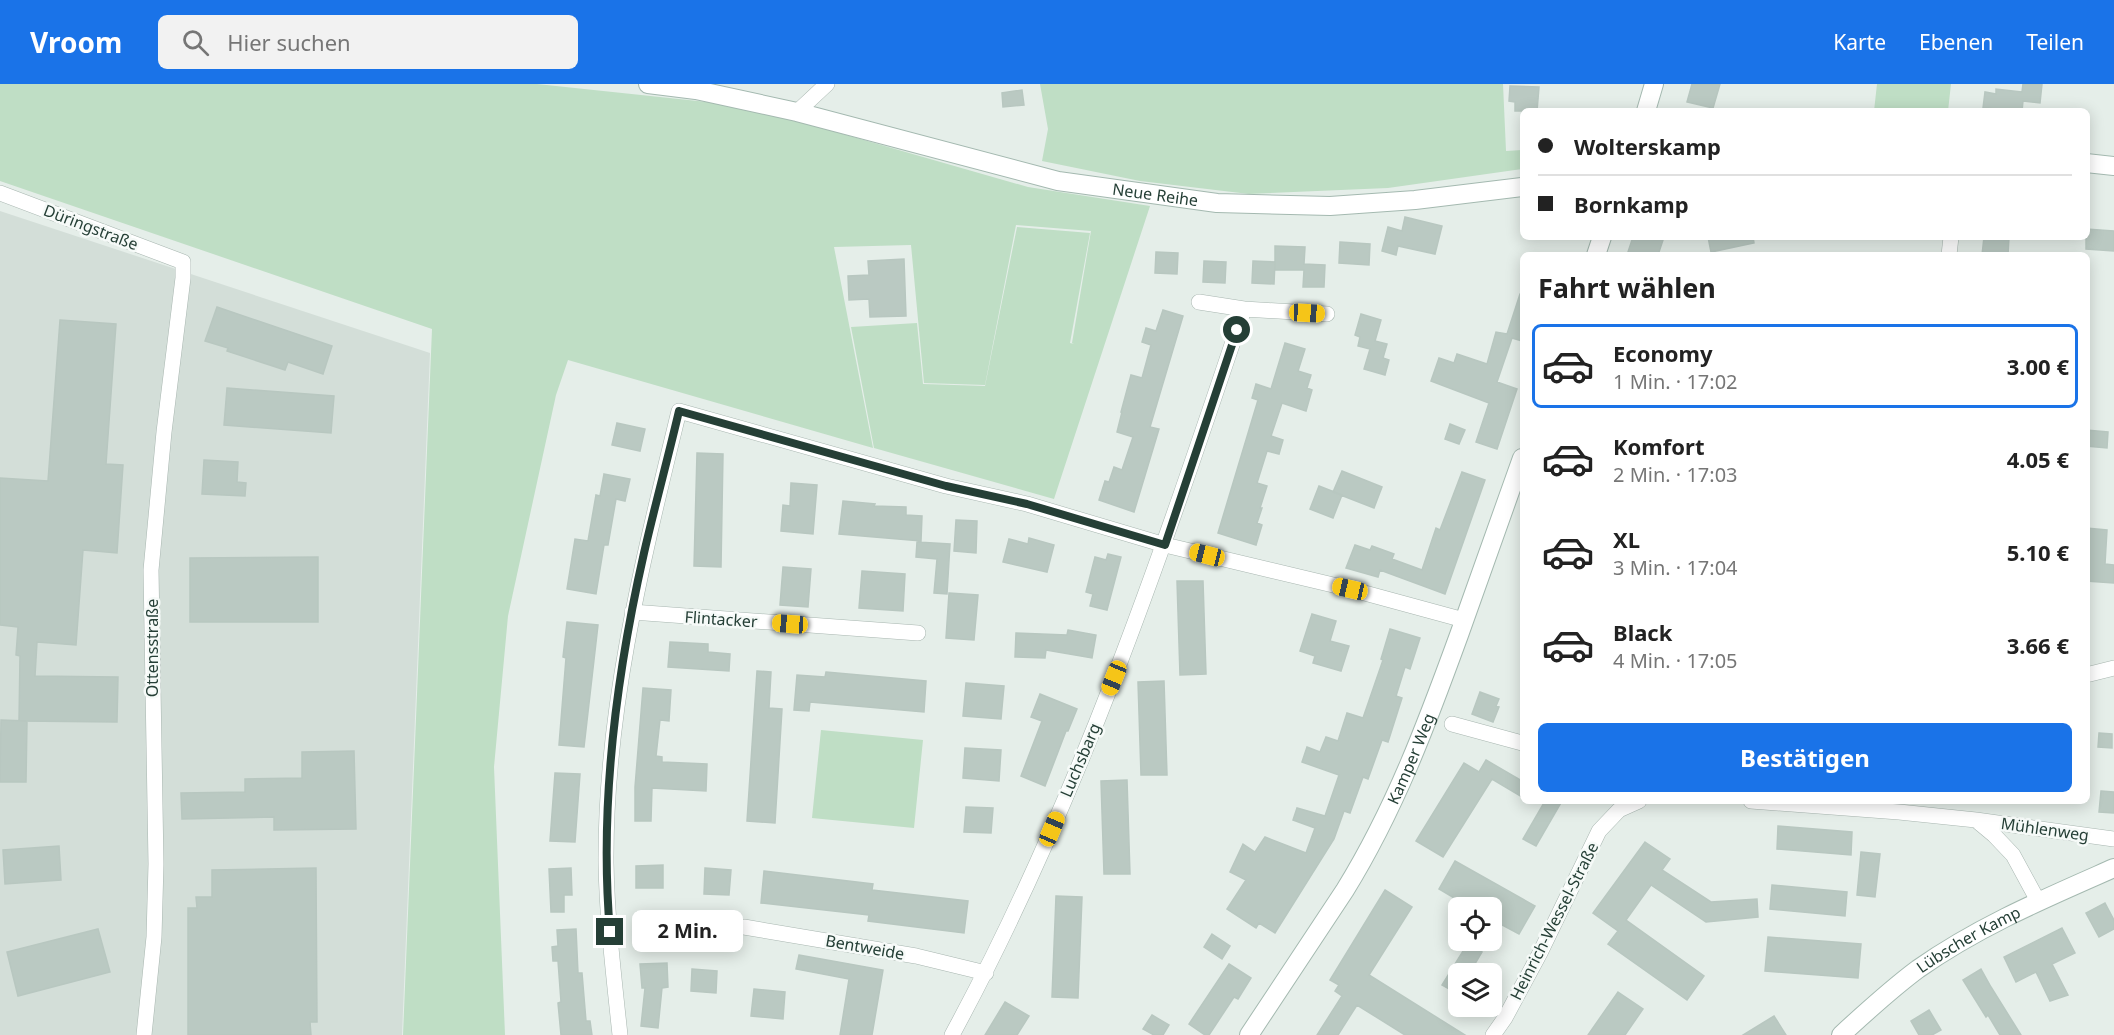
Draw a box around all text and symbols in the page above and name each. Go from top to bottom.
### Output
search box [158,15,578,69]
text: Vroom [30,23,122,61]
icon: search [179,26,212,59]
text: Hier suchen [227,27,351,57]
text: Karte [1833,28,1886,56]
text: Ebenen [1919,28,1993,56]
text: Teilen [2026,28,2084,56]
text: Wolterskamp [1574,131,1721,161]
street label: Neue Reihe [1111,178,1200,211]
text: Bornkamp [1574,189,1689,219]
street label: Düringstraße [40,199,142,255]
text: Fahrt wählen [1538,269,1716,306]
car [1289,303,1325,323]
route start [1223,316,1250,343]
text: Economy [1613,338,1712,368]
icon: car [1541,339,1595,393]
text: 3.00 € [2007,351,2069,381]
text: 1 Min. · 17:02 [1613,368,1738,395]
text: Komfort [1613,431,1704,461]
icon: car [1541,432,1595,486]
text: 4.05 € [2007,444,2069,474]
text: 2 Min. · 17:03 [1613,461,1738,488]
text: XL [1613,524,1640,554]
icon: car [1541,525,1595,579]
text: 5.10 € [2007,537,2069,567]
car [1187,542,1227,568]
text: 3 Min. · 17:04 [1613,554,1738,581]
car [1330,576,1370,602]
street label: Ottensstraße [141,599,163,697]
street label: Flintacker [684,605,759,633]
car [771,614,809,634]
text: Black [1613,617,1672,647]
icon: car [1541,618,1595,672]
text: 3.66 € [2007,630,2069,660]
text: 4 Min. · 17:05 [1613,647,1738,674]
car [1099,658,1129,698]
street label: Kamper Weg [1382,710,1440,808]
street label: Luchsbarg [1055,720,1105,800]
button: Bestätigen [1538,723,2072,792]
car [1037,809,1067,849]
street label: Mühlenweg [2000,812,2090,846]
street label: Heinrich-Wessel-Straße [1505,838,1603,1004]
map controls [1448,897,1502,1017]
button: locate [1448,897,1502,951]
street label: Lübscher Kamp [1912,901,2024,978]
callout: 2 Min. [631,911,742,953]
text: 2 Min. [657,917,718,944]
route end [596,918,623,945]
street label: Bentweide [824,929,906,965]
button: layers [1448,963,1502,1017]

